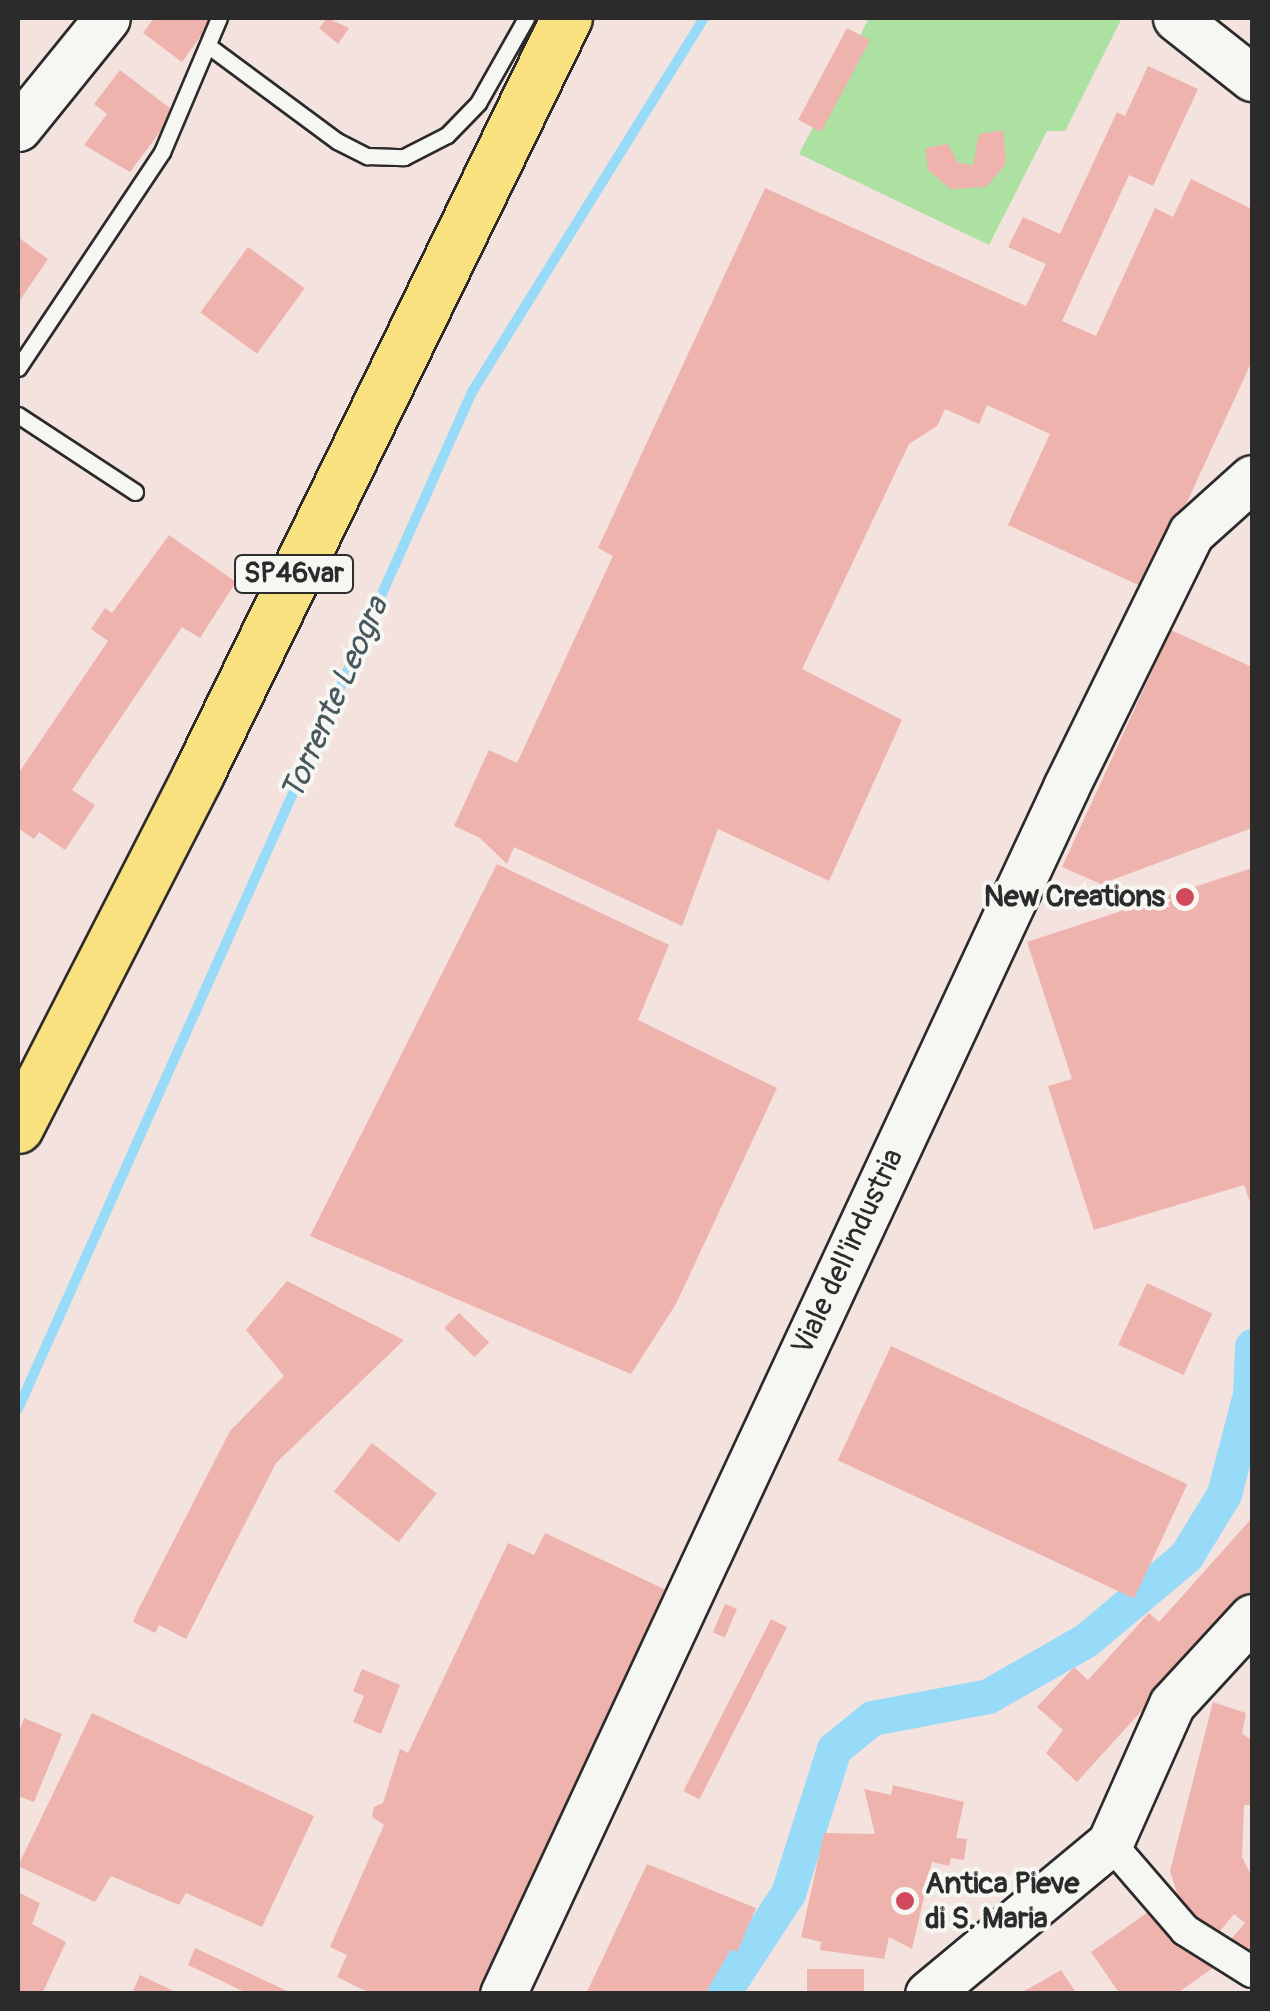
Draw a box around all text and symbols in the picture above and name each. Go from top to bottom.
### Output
road number: SP46var [234,551,354,597]
water label: Torrente Leogra [273,592,397,806]
place label: New Creations [984,879,1165,915]
marker: New Creations [1174,886,1196,908]
street label: Viale dell'industria [785,1143,911,1361]
place label: Antica Pieve di S. Maria [925,1866,1079,1936]
marker: Antica Pieve di S. Maria [894,1890,916,1912]

